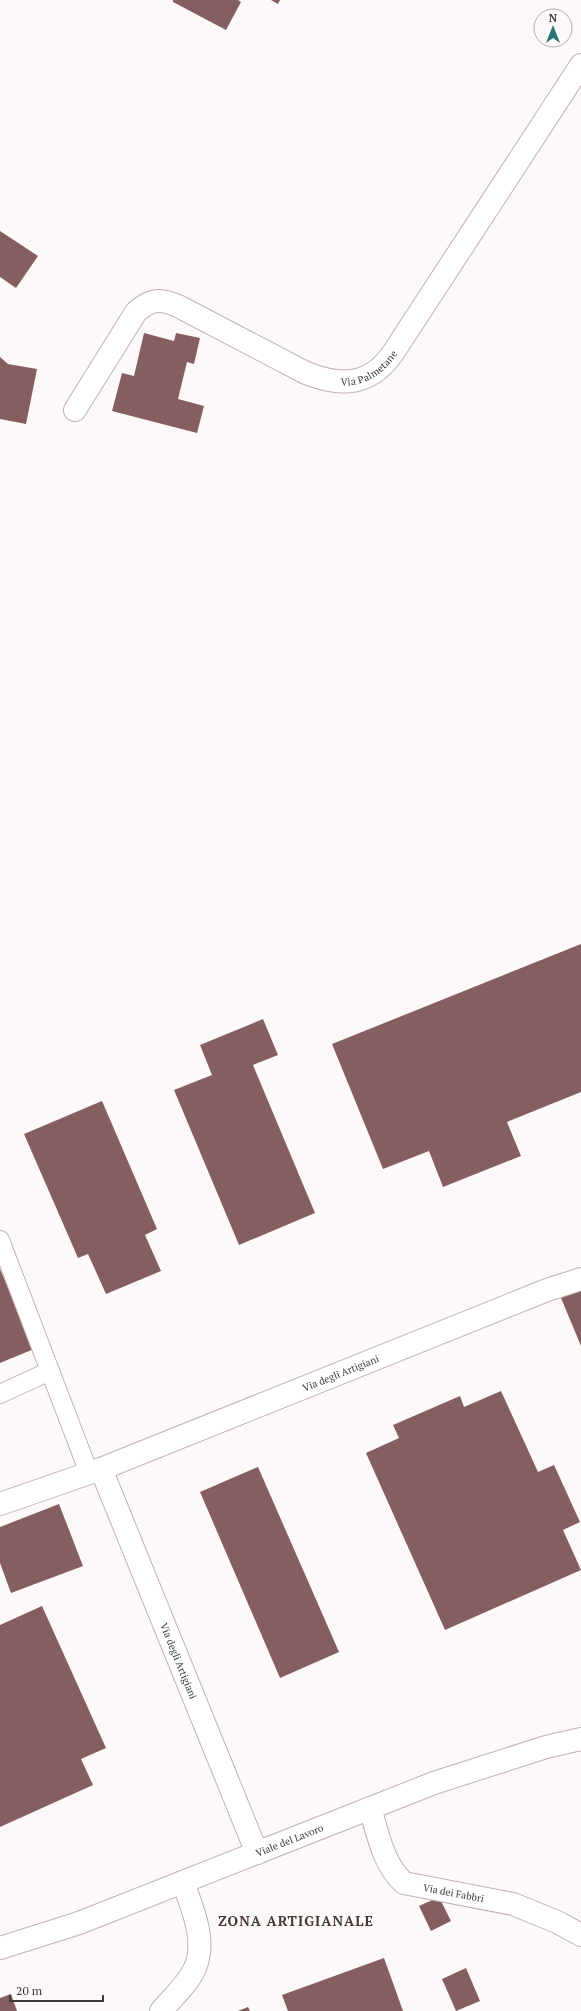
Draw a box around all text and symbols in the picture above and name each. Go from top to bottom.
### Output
north arrow [533,8,573,48]
text: N [549,11,558,25]
street label: Via Palmetane [341,348,400,389]
street label: Via degli Artigiani [301,1352,381,1394]
street label: Via degli Artigiani [157,1621,200,1701]
street label: Viale del Lavoro [254,1821,326,1860]
street label: Via dei Fabbri [422,1881,485,1905]
district label: ZONA ARTIGIANALE [218,1911,374,1930]
scale bar [10,1977,103,2003]
text: 20 m [16,1983,43,1998]

